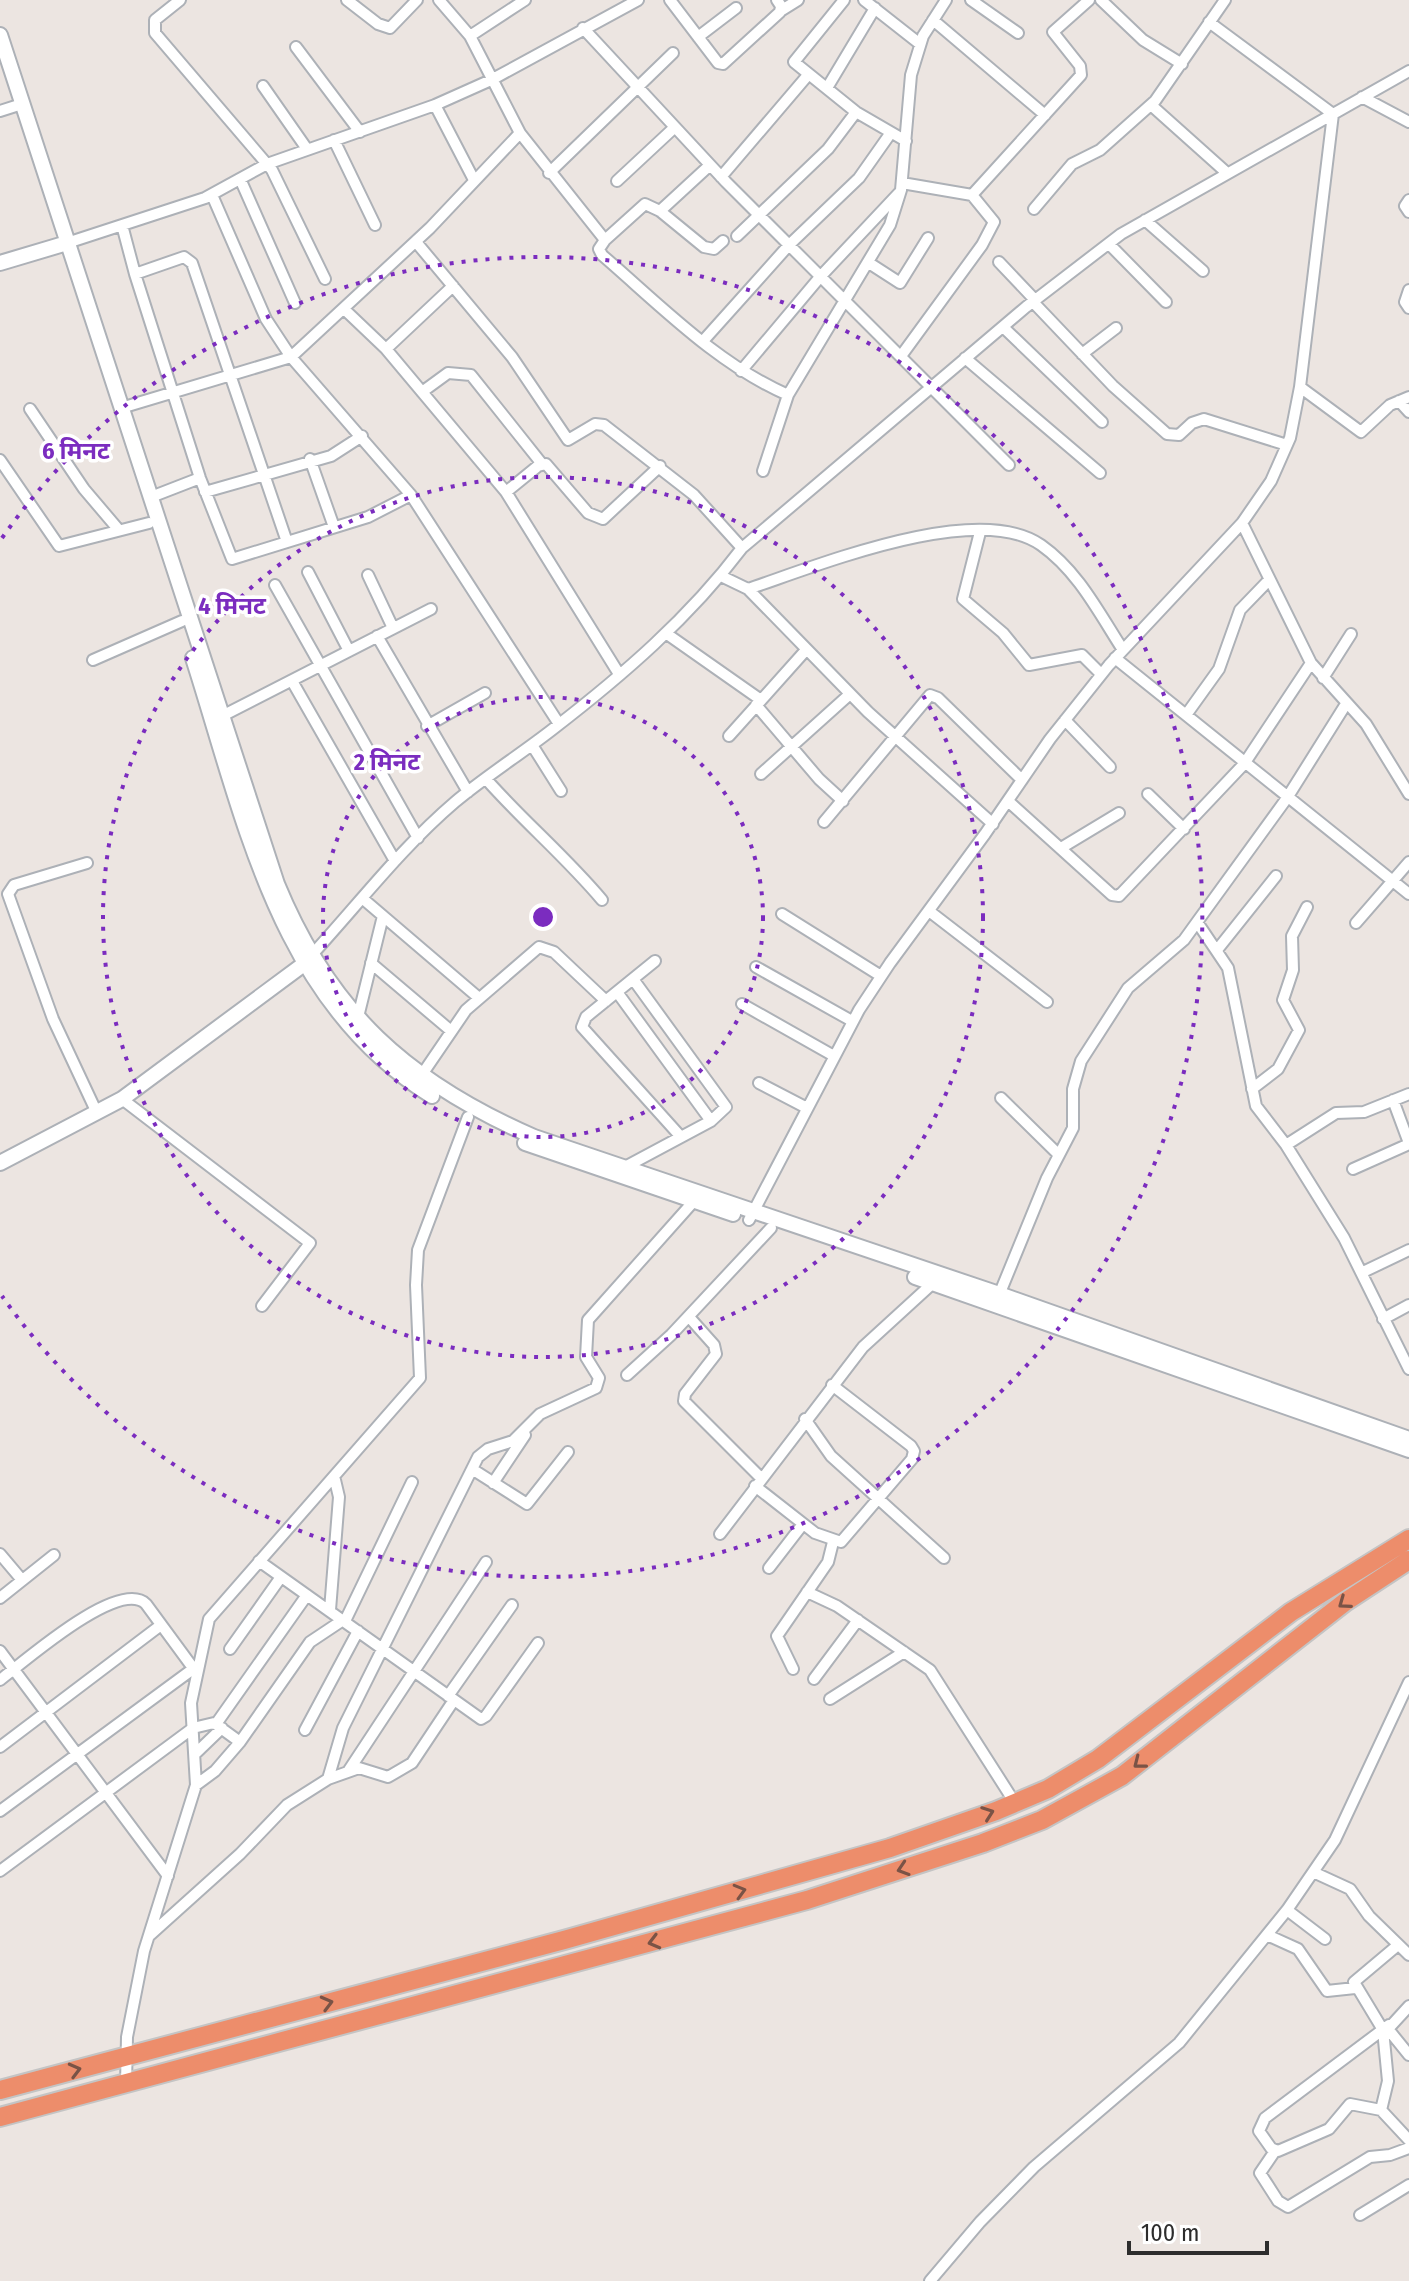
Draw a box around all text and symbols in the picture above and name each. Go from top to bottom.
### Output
text: 6 मिनट [42,437,111,465]
text: 4 मिनट [198,592,267,620]
text: 2 मिनट [353,748,421,776]
centre of rings [529,903,557,931]
one-way arrow [1338,1593,1353,1608]
one-way arrow [1133,1753,1148,1767]
one-way arrow [980,1807,994,1823]
one-way arrow [897,1860,910,1876]
one-way arrow [732,1884,746,1900]
one-way arrow [647,1932,661,1949]
one-way arrow [319,1996,333,2013]
one-way arrow [68,2063,82,2080]
scale bar [1129,2205,1267,2255]
text: 100 m [1141,2219,1199,2247]

